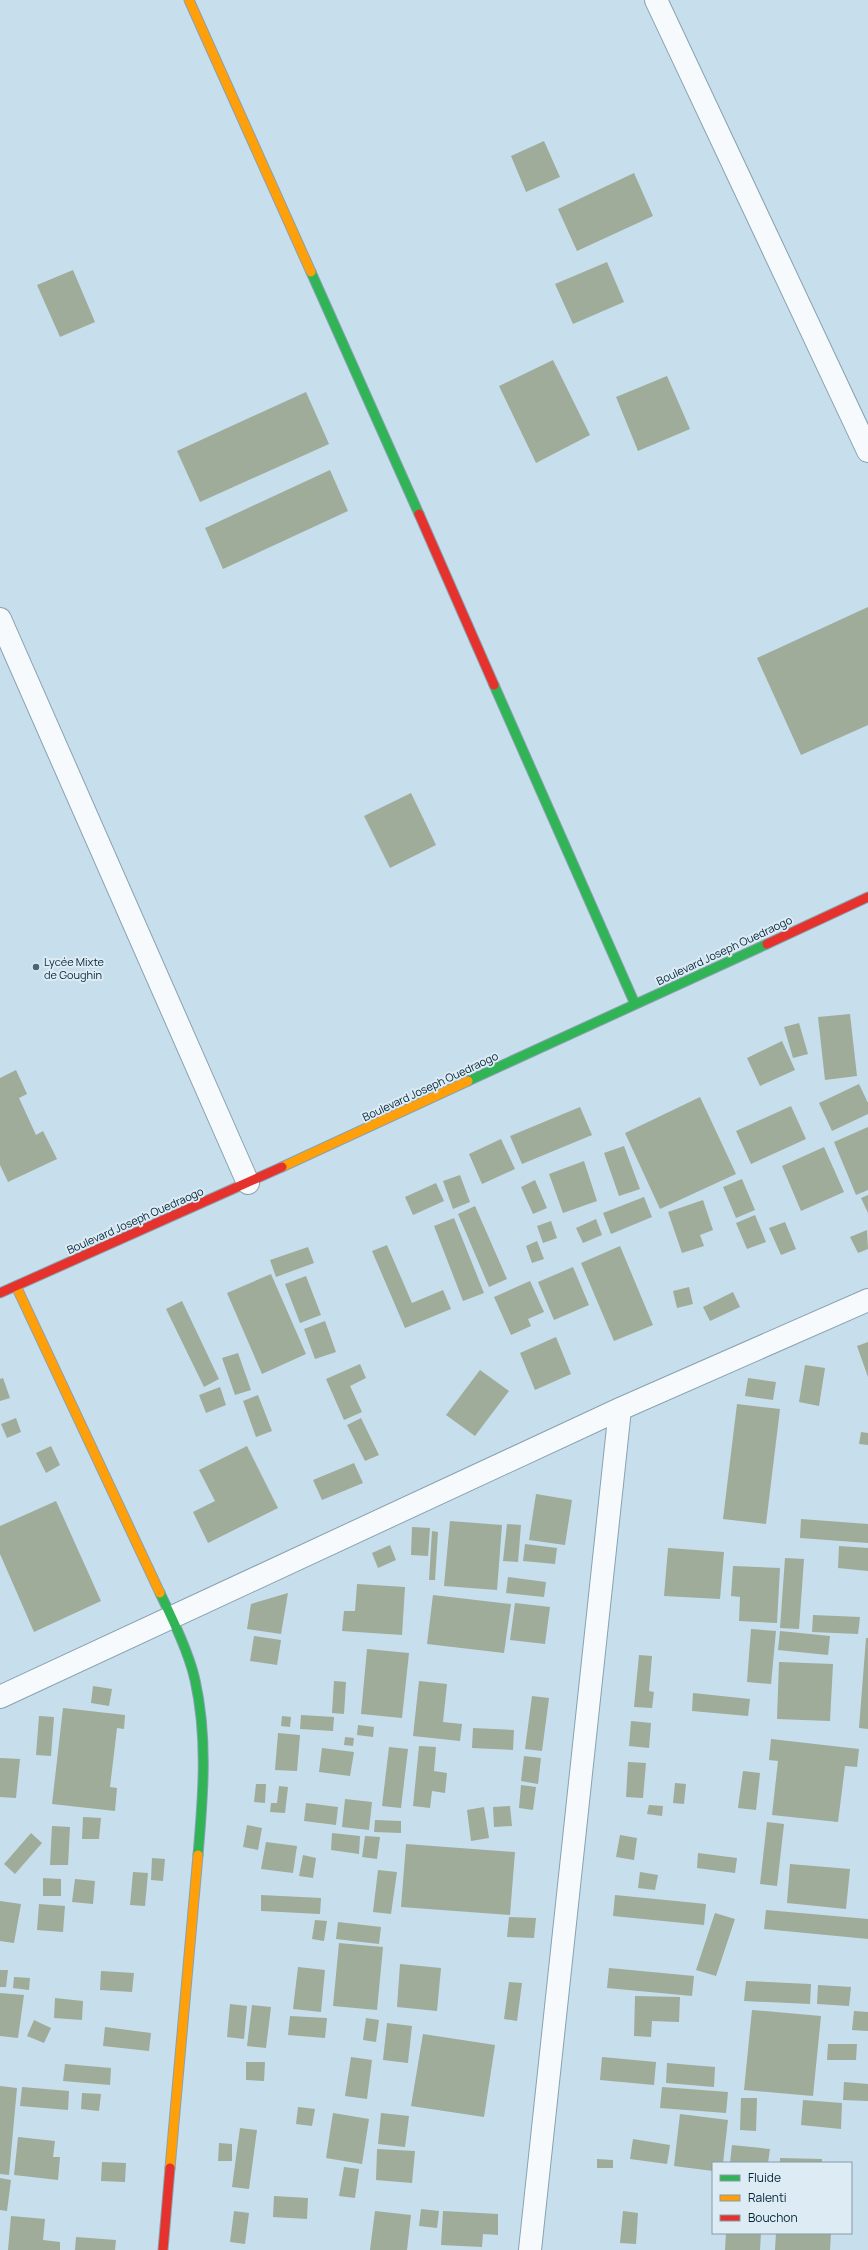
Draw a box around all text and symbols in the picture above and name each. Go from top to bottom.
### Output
street label: Boulevard Joseph Ouedraogo [654,912,795,988]
place label: Lycée Mixte de Goughin [44,954,105,982]
marker: Lycée Mixte de Goughin [31,962,41,972]
street label: Boulevard Joseph Ouedraogo [360,1048,501,1124]
street label: Boulevard Joseph Ouedraogo [64,1183,206,1257]
legend [712,2162,852,2234]
text: Fluide [748,2169,781,2186]
text: Ralenti [748,2189,787,2206]
text: Bouchon [748,2209,798,2226]

